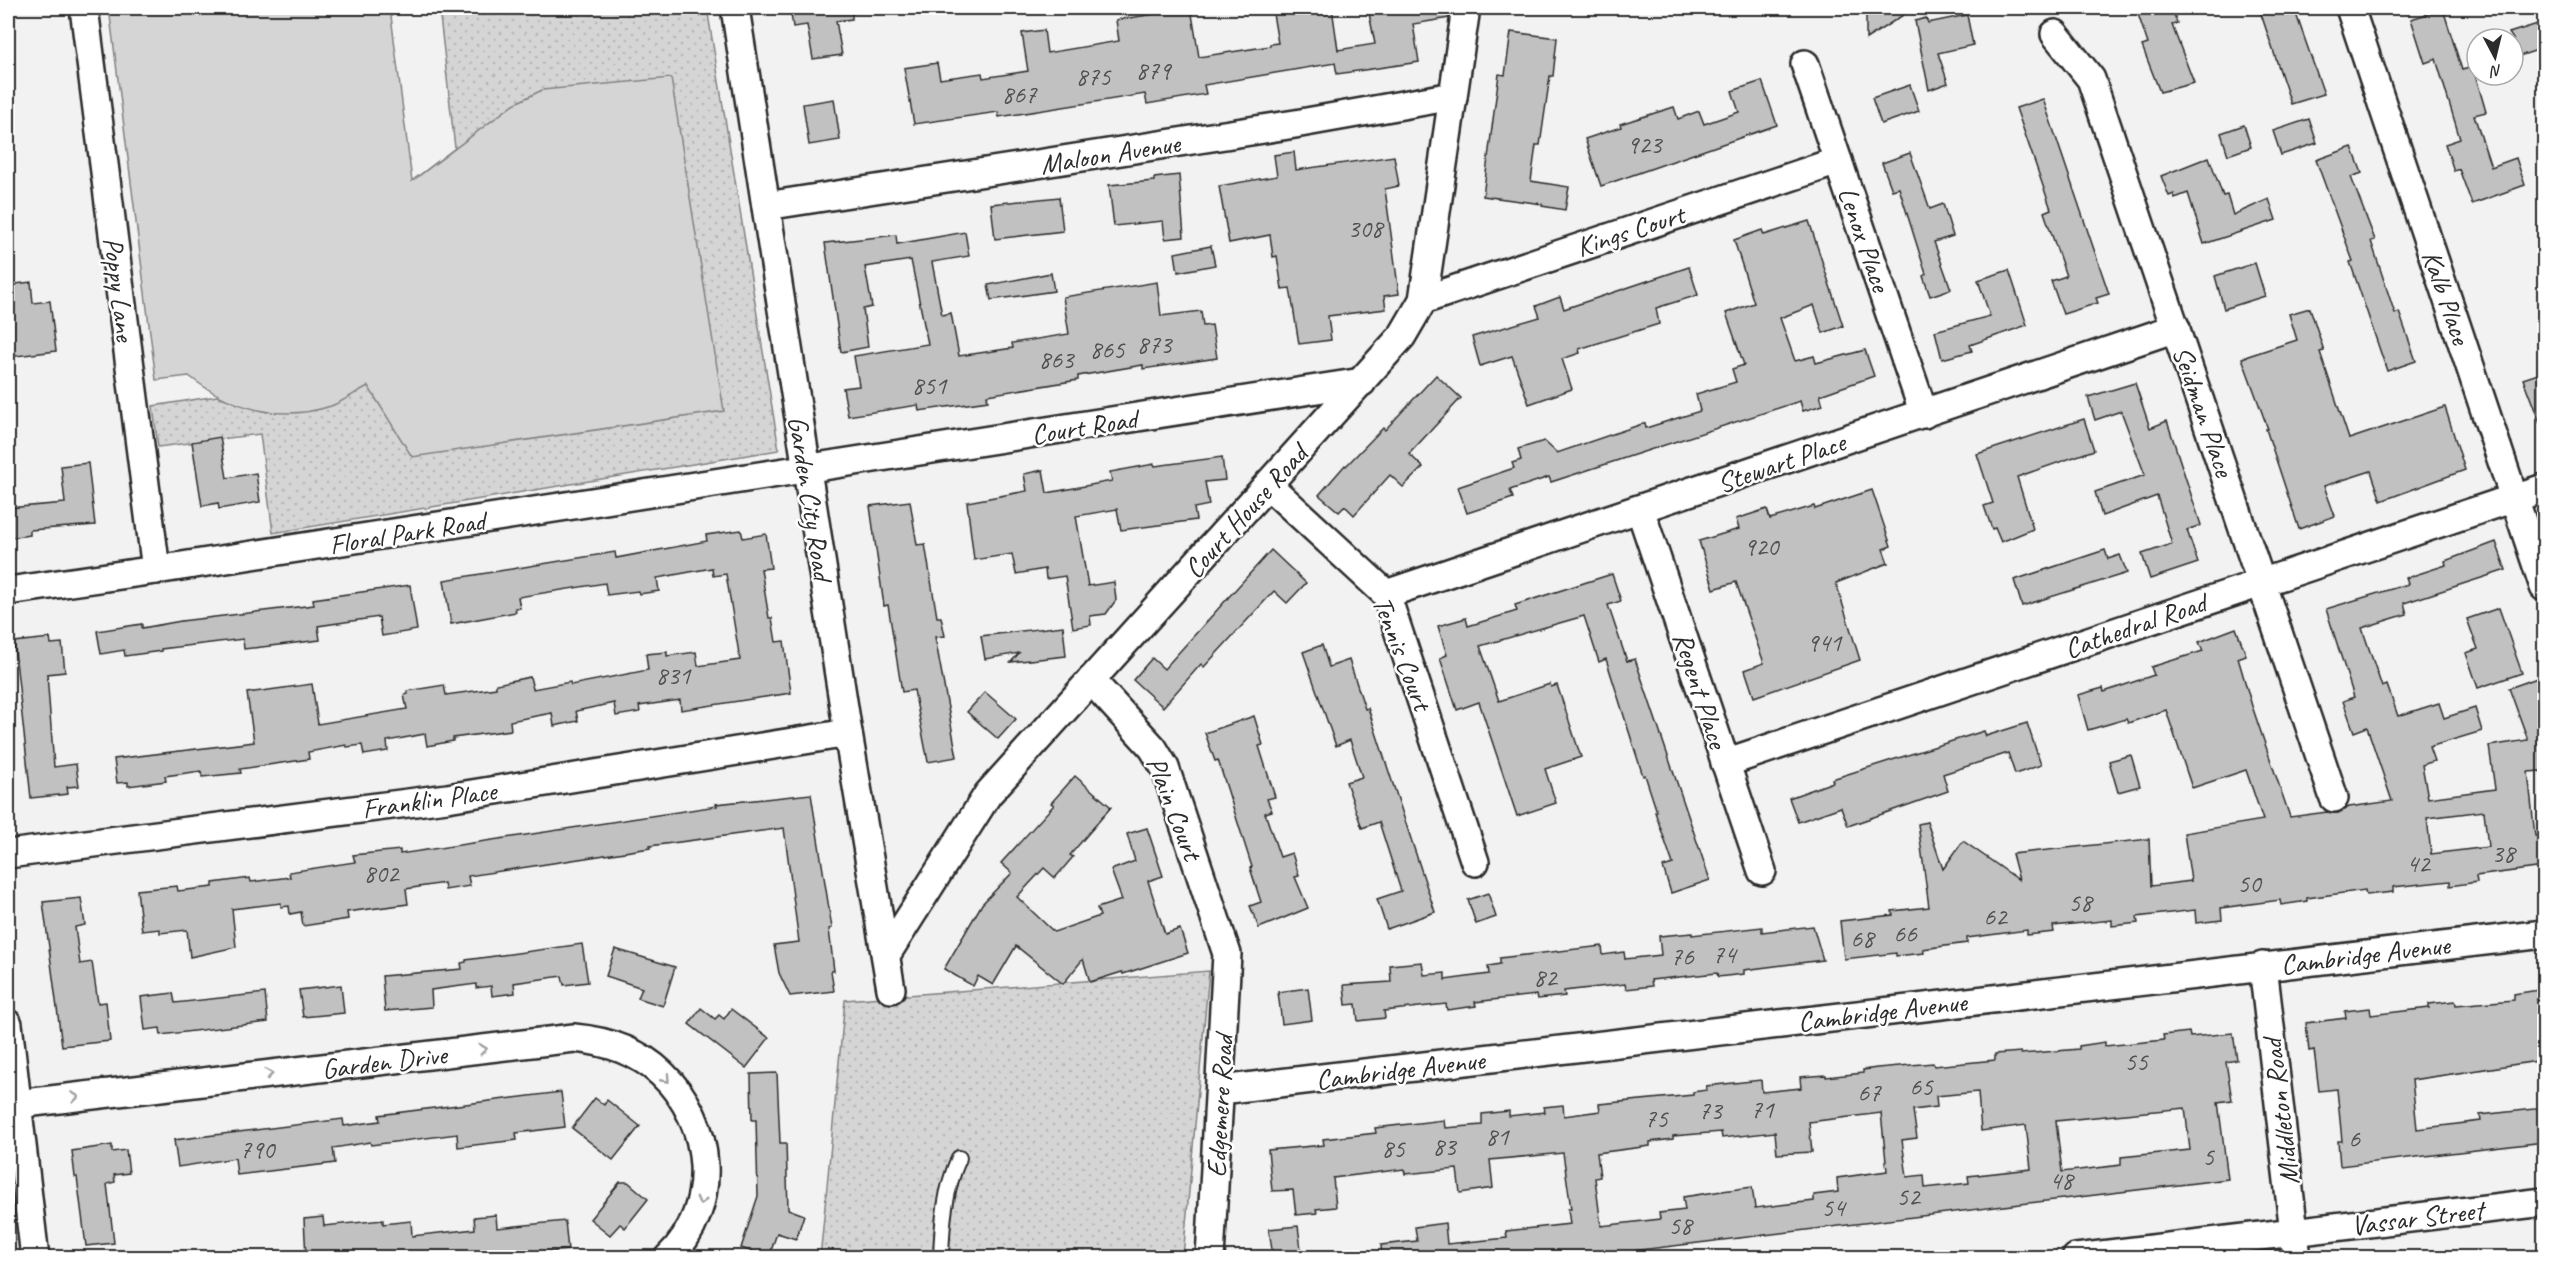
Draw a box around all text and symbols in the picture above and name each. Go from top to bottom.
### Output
north arrow [2465,27,2525,87]
house number: 879 [1135,54,1173,87]
house number: 875 [1075,60,1112,93]
text: N [2488,60,2503,82]
house number: 867 [1001,78,1038,111]
street label: Maloon Avenue [1038,125,1184,182]
house number: 923 [1626,128,1664,161]
street label: Lenox Place [1830,182,1899,298]
street label: Kings Court [1572,196,1691,264]
house number: 308 [1347,212,1385,245]
street label: Poppy Lane [96,235,143,345]
street label: Kalb Place [2414,246,2479,350]
house number: 873 [1136,328,1174,361]
house number: 865 [1089,333,1126,366]
street label: Seidman Place [2165,341,2243,483]
house number: 863 [1038,343,1076,376]
house number: 851 [911,369,948,402]
street label: Court Road [1029,400,1143,452]
street label: Garden City Road [780,414,841,587]
street label: Stewart Place [1713,424,1852,501]
street label: Court House Road [1176,434,1317,585]
street label: Floral Park Road [327,502,491,562]
house number: 920 [1743,530,1781,563]
street label: Cathedral Road [2060,584,2214,666]
street label: Tennis Court [1365,591,1441,718]
house number: 941 [1806,626,1843,659]
street label: Regent Place [1665,628,1736,754]
house number: 831 [655,659,692,692]
street label: Plain Court [1139,752,1211,867]
street label: Franklin Place [360,773,500,826]
house number: 38 [2491,837,2517,870]
house number: 42 [2406,847,2432,880]
house number: 802 [363,857,401,890]
house number: 50 [2237,867,2263,900]
house number: 58 [2068,886,2094,919]
house number: 62 [1983,900,2009,933]
house number: 66 [1893,917,1918,950]
house number: 68 [1850,922,1876,955]
street label: Cambridge Avenue [2279,927,2453,982]
house number: 74 [1712,938,1738,971]
house number: 76 [1670,940,1695,973]
house number: 82 [1533,961,1559,994]
street label: Cambridge Avenue [1796,984,1970,1039]
street label: Edgemere Road [1198,1030,1241,1178]
street label: Middleton Road [2254,1033,2307,1187]
street label: Garden Drive [320,1036,450,1087]
street label: Cambridge Avenue [1314,1042,1488,1097]
one-way arrow [479,1043,488,1056]
house number: 55 [2124,1045,2149,1078]
one-way arrow [264,1069,273,1081]
house number: 65 [1909,1070,1934,1103]
one-way arrow [659,1072,670,1083]
house number: 67 [1857,1076,1882,1109]
one-way arrow [70,1092,80,1104]
house number: 71 [1750,1093,1775,1126]
house number: 73 [1698,1094,1724,1127]
house number: 75 [1644,1102,1669,1135]
house number: 81 [1485,1120,1510,1153]
house number: 6 [2348,1122,2361,1155]
house number: 83 [1432,1130,1458,1163]
house number: 85 [1381,1132,1406,1165]
house number: 790 [239,1133,277,1166]
house number: 5 [2202,1140,2215,1173]
house number: 48 [2049,1164,2075,1197]
house number: 52 [1896,1180,1922,1213]
house number: 54 [1821,1191,1847,1224]
street label: Vassar Street [2349,1192,2489,1243]
one-way arrow [695,1196,708,1206]
house number: 58 [1668,1209,1694,1242]

